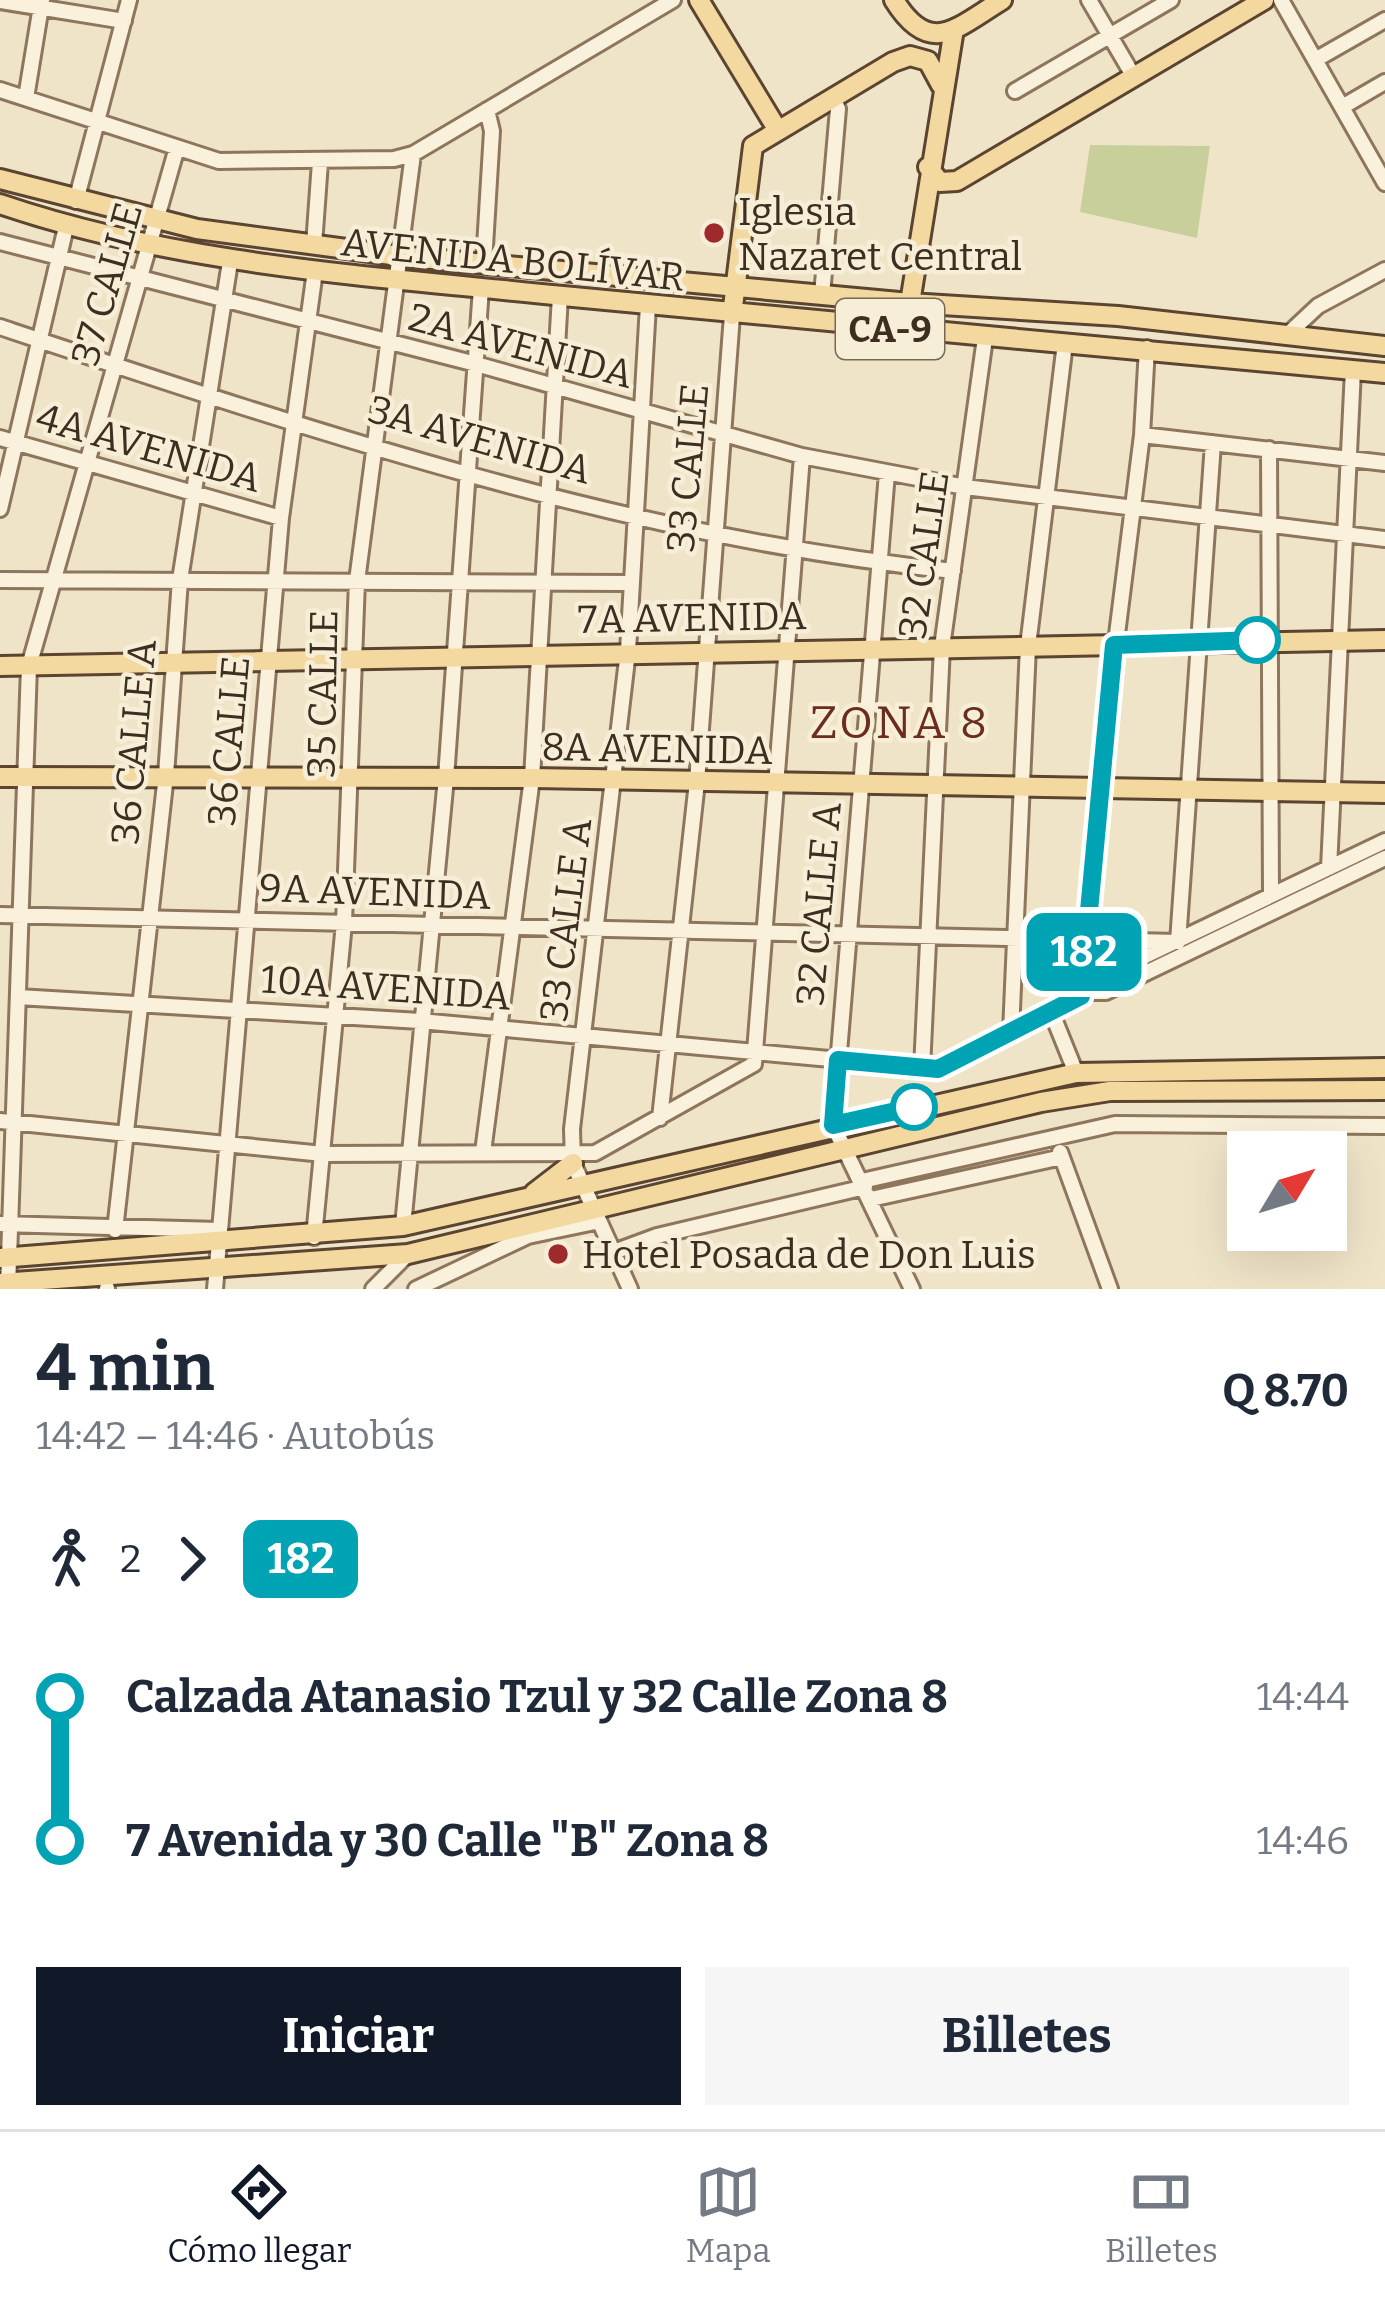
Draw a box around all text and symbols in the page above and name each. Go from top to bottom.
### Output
place label: Iglesia Nazaret Central [738,189,1022,280]
street label: 37 CALLE [62,198,152,371]
street label: AVENIDA BOLÍVAR [339,219,687,301]
marker: Iglesia Nazaret Central [701,220,727,246]
street label: 2A AVENIDA [404,294,638,398]
road number: CA-9 [836,299,944,359]
street label: 33 CALLE [658,382,718,554]
street label: 3A AVENIDA [363,386,597,494]
street label: 4A AVENIDA [31,394,267,502]
street label: 32 CALLE [889,468,959,642]
street label: 7A AVENIDA [577,593,807,643]
street label: 35 CALLE [299,609,347,779]
unlabelled marker [1235,618,1279,662]
street label: 36 CALLE A [102,637,166,847]
street label: 36 CALLE [199,654,259,828]
district label: ZONA 8 [810,696,990,750]
street label: 8A AVENIDA [541,724,773,774]
street label: 32 CALLE A [787,800,851,1008]
street label: 33 CALLE A [531,815,601,1024]
street label: 9A AVENIDA [258,865,492,919]
line badge: 182 [1015,913,1153,991]
text: 182 [1050,927,1118,977]
street label: 10A AVENIDA [260,956,513,1020]
unlabelled marker [892,1085,936,1129]
north arrow [1227,1131,1347,1251]
map controls [1227,1131,1347,1251]
place label: Hotel Posada de Don Luis [582,1232,1036,1278]
marker: Hotel Posada de Don Luis [545,1241,571,1267]
text: 4 min [36,1328,215,1407]
text: Q 8.70 [1222,1364,1349,1418]
text: 14:42 – 14:46 · Autobús [36,1413,435,1459]
icon: walk [36,1526,102,1592]
icon: forward [159,1526,225,1592]
text: 182 [267,1534,334,1584]
text: 2 [120,1536,141,1582]
text: Calzada Atanasio Tzul y 32 Calle Zona 8 [126,1670,948,1724]
text: 14:44 [1256,1674,1349,1720]
text: 7 Avenida y 30 Calle "B" Zona 8 [126,1814,769,1868]
text: 14:46 [1256,1818,1349,1864]
button: Iniciar [36,1967,681,2105]
button: Billetes [705,1967,1349,2105]
tab: Cómo llegar [167,2159,351,2271]
tab: Mapa [686,2159,770,2271]
tab: Billetes [1105,2159,1218,2271]

